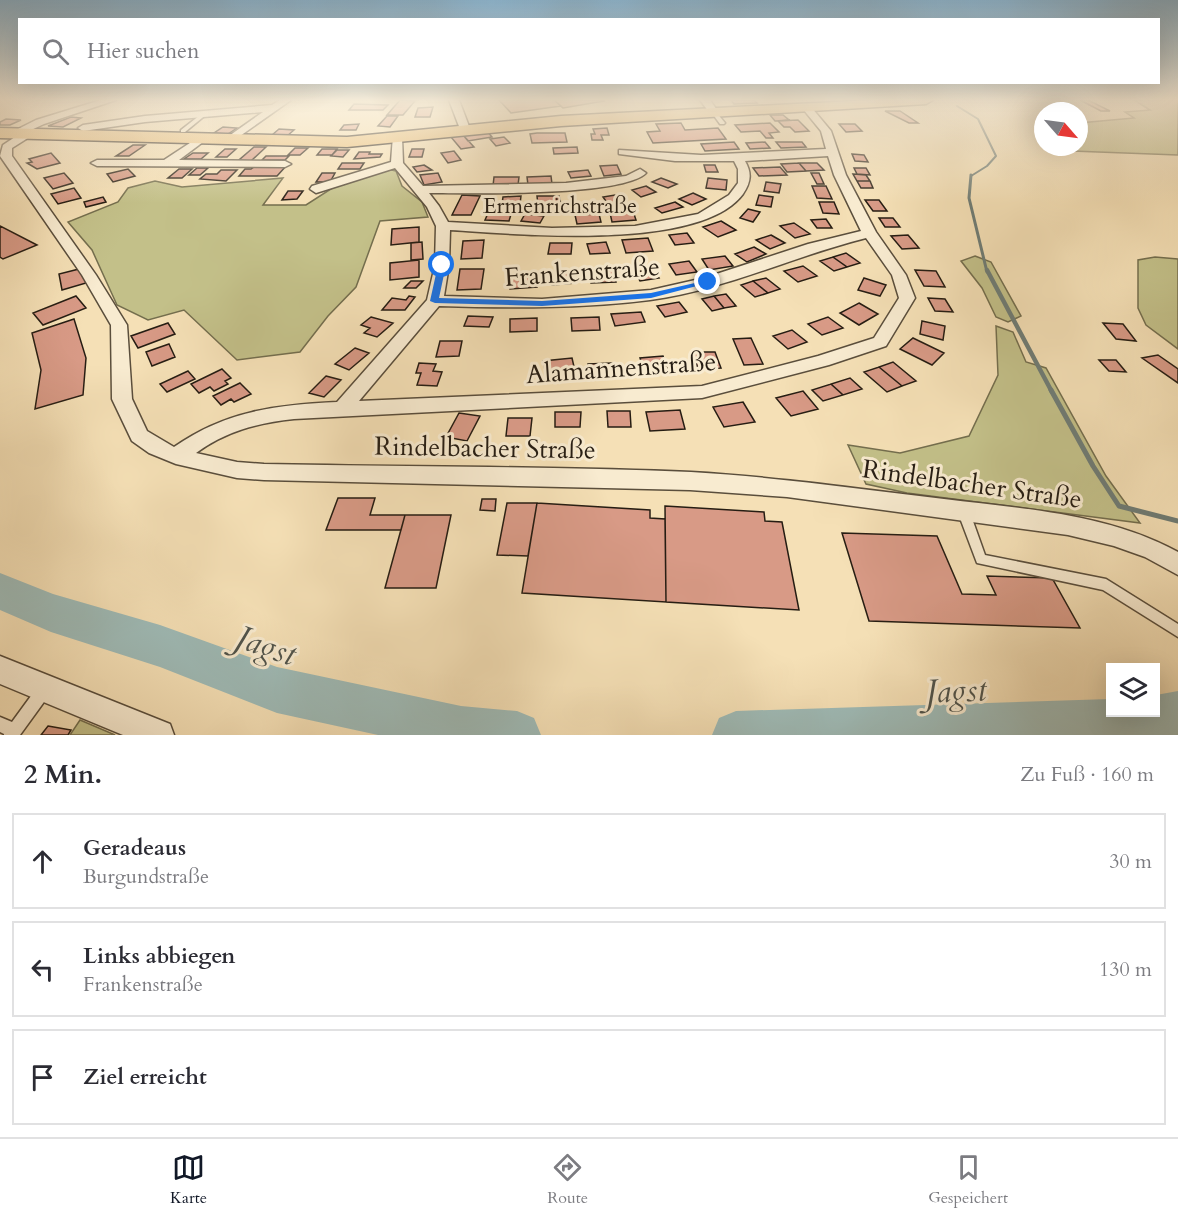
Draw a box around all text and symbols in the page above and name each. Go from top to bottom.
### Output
search box [18,18,1160,84]
icon: search [39,35,72,68]
text: Hier suchen [87,36,200,66]
north arrow [1034,102,1088,156]
street label: Ermenrichstraße [483,191,637,221]
street label: Frankenstraße [503,249,661,295]
route start [428,251,454,277]
route end [694,268,720,294]
street label: Alamannenstraße [525,344,717,392]
street label: Rindelbacher Straße [374,429,596,467]
street label: Rindelbacher Straße [860,451,1084,517]
water label: Jagst [223,613,304,678]
map controls [1106,663,1160,717]
button: layers [1106,663,1160,717]
water label: Jagst [918,667,989,715]
text: 2 Min. [24,757,102,792]
text: Zu Fuß · 160 m [1020,761,1154,788]
text: Geradeaus [83,833,186,863]
icon: ahead [26,845,59,878]
text: 30 m [1109,848,1152,875]
text: Burgundstraße [83,863,209,890]
text: Links abbiegen [83,941,235,971]
icon: left [26,953,59,986]
text: 130 m [1099,956,1152,983]
text: Frankenstraße [83,971,203,998]
icon: arrive [26,1061,59,1094]
text: Ziel erreicht [83,1062,207,1092]
tab: Karte [170,1151,207,1209]
tab: Route [547,1151,588,1209]
tab: Gespeichert [928,1151,1008,1209]

